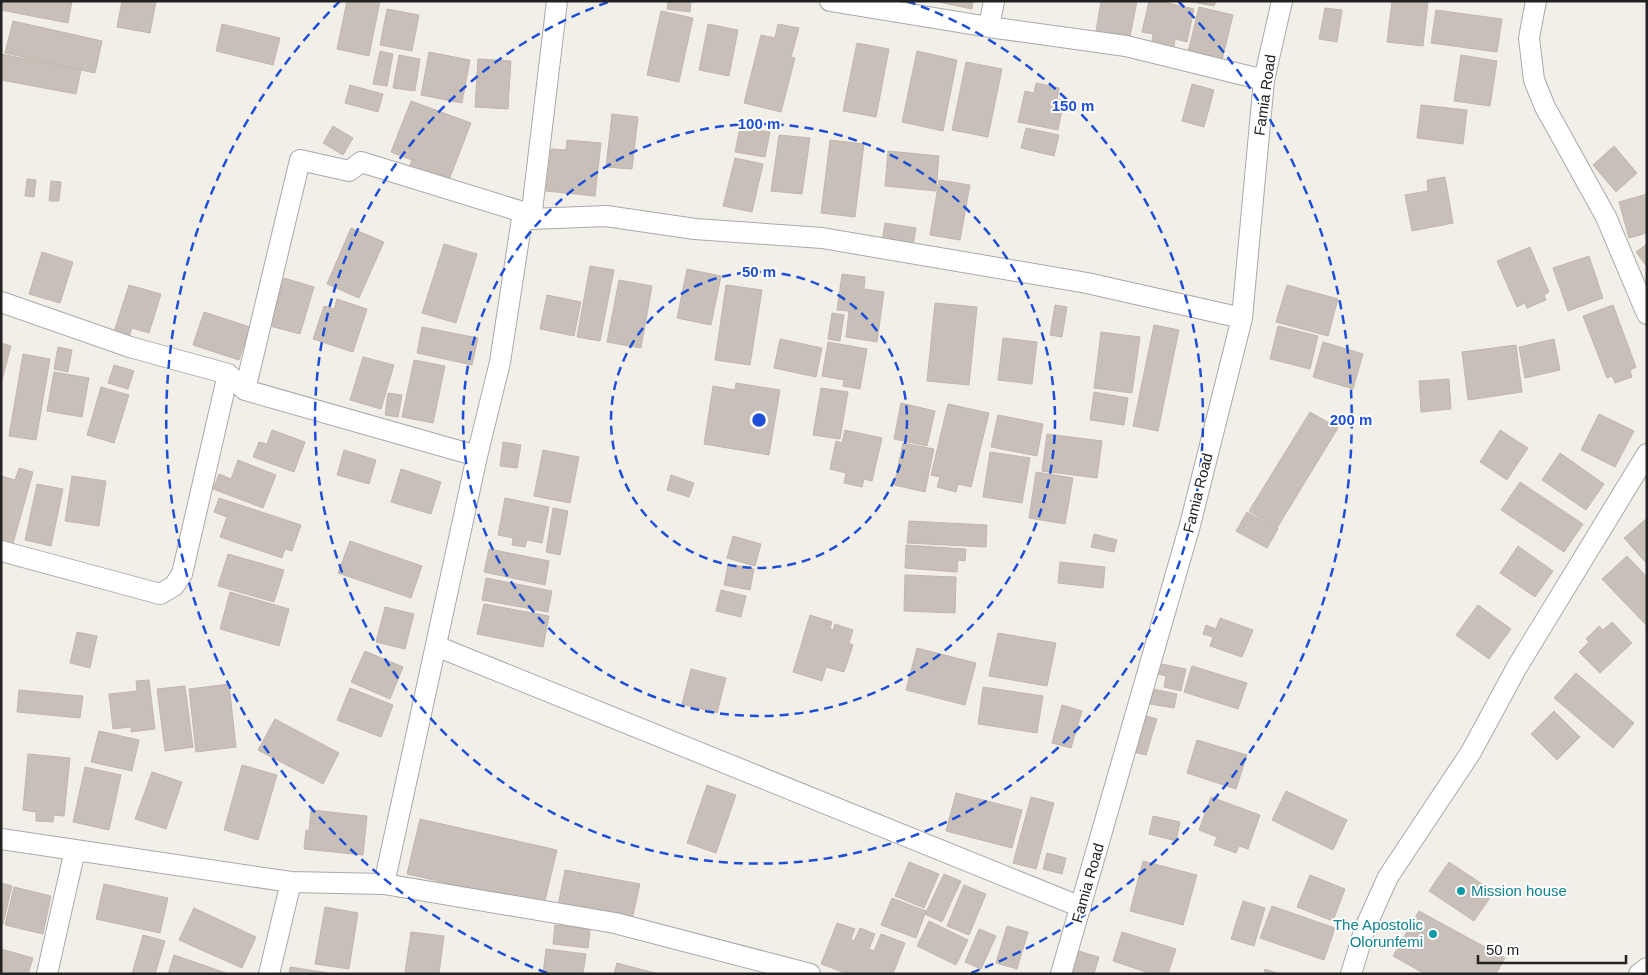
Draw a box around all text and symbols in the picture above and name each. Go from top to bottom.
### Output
street label: Famia Road [1250,53,1279,137]
text: 150 m [1052,97,1094,114]
text: 100 m [738,115,780,132]
text: 50 m [742,263,776,280]
centre of rings [750,411,768,429]
text: 200 m [1330,411,1372,428]
street label: Famia Road [1179,451,1216,535]
street label: Famia Road [1068,841,1107,924]
place label: Mission house [1471,882,1567,899]
marker: Mission house [1455,885,1467,897]
place label: The Apostolic Olorunfemi [1333,916,1423,950]
marker: The Apostolic Olorunfemi [1427,928,1439,940]
scale bar [1478,932,1626,964]
text: 50 m [1486,941,1519,958]

